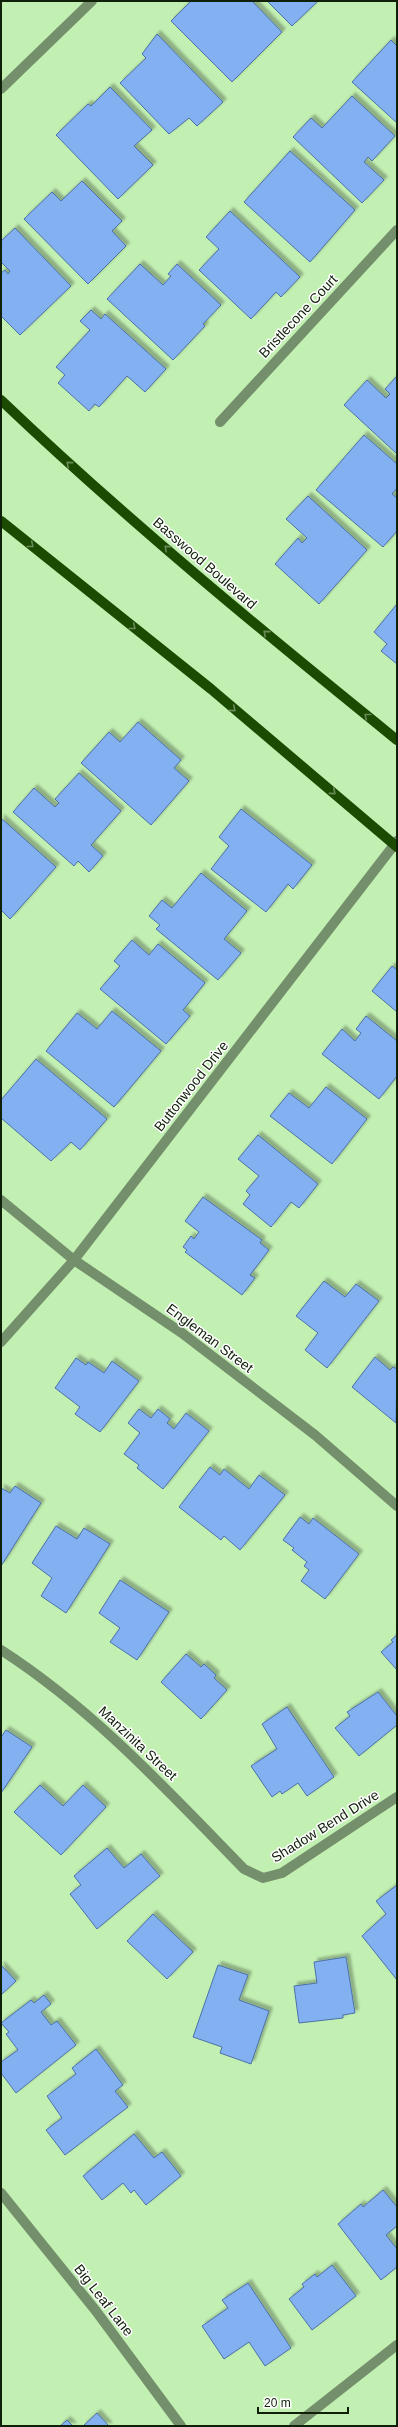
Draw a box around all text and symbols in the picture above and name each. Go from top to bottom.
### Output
street label: Bristlecone Court [256,271,341,361]
one-way arrow [66,461,74,468]
street label: Basswood Boulevard [150,514,260,612]
one-way arrow [27,541,34,548]
one-way arrow [165,546,172,553]
one-way arrow [128,622,135,629]
one-way arrow [263,631,271,638]
one-way arrow [229,704,236,711]
one-way arrow [364,713,371,720]
one-way arrow [328,788,335,795]
street label: Buttonwood Drive [151,1037,231,1134]
street label: Engleman Street [164,1300,257,1376]
street label: Manzinita Street [96,1703,181,1783]
street label: Shadow Bend Drive [268,1786,382,1866]
street label: Big Leaf Lane [71,2261,137,2339]
scale bar [258,2389,348,2415]
text: 20 m [264,2396,291,2410]

